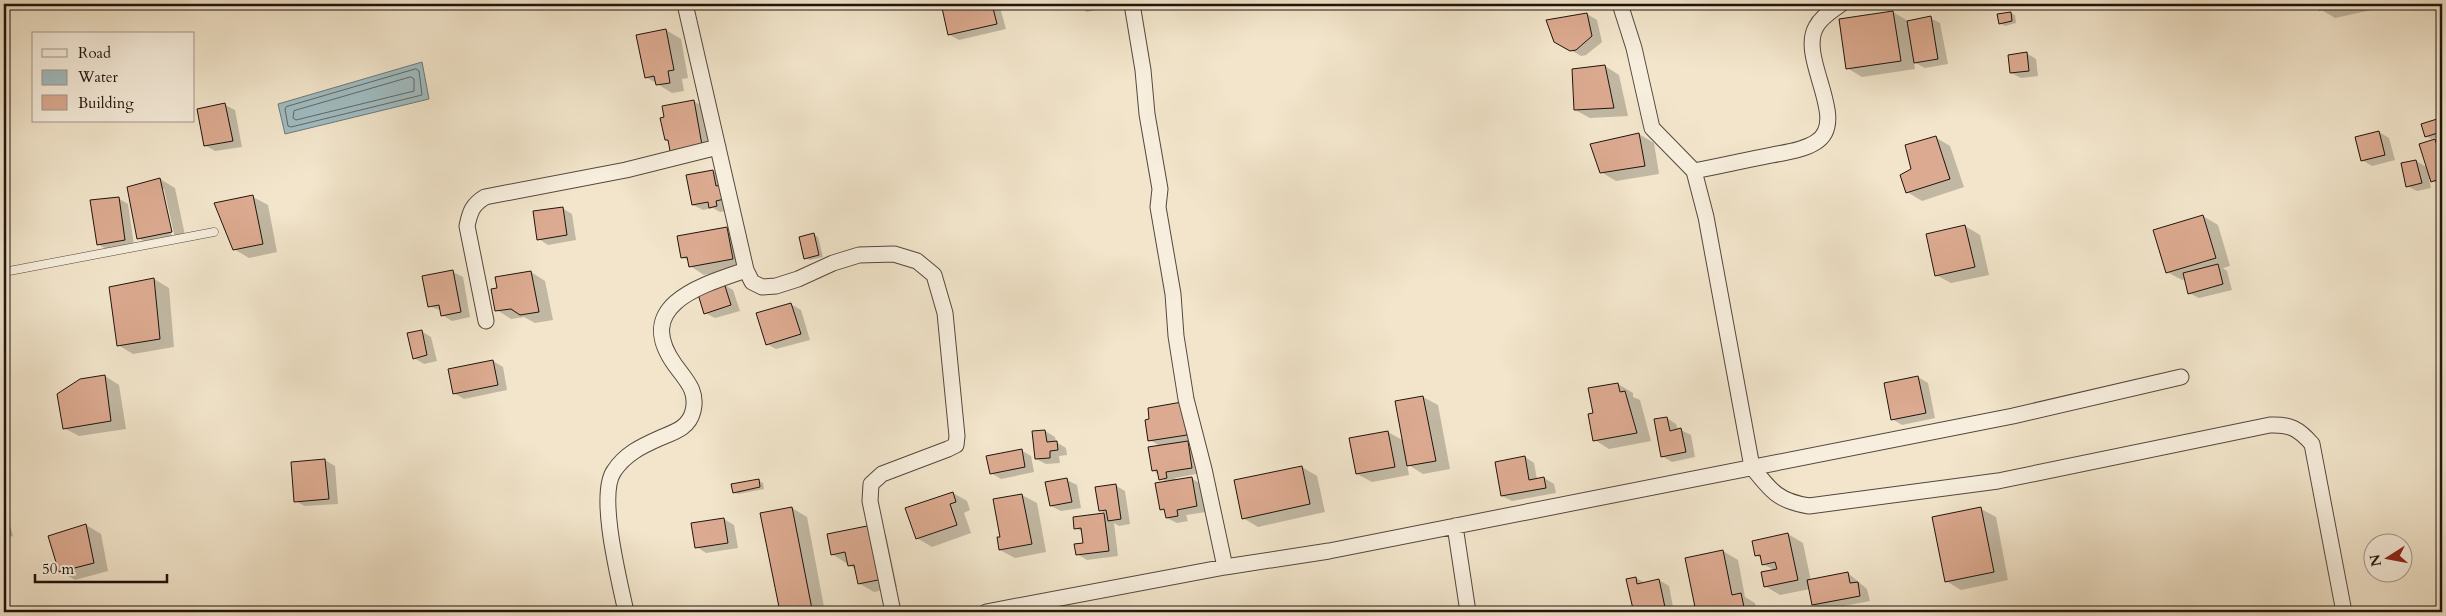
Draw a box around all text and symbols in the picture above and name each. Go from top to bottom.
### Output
legend [32,32,195,122]
text: Road [78,43,111,63]
text: Water [77,67,119,87]
text: Building [78,93,134,113]
north arrow [2364,534,2414,584]
scale bar [35,551,168,583]
text: N [2365,553,2386,568]
text: 50 m [42,559,74,579]

